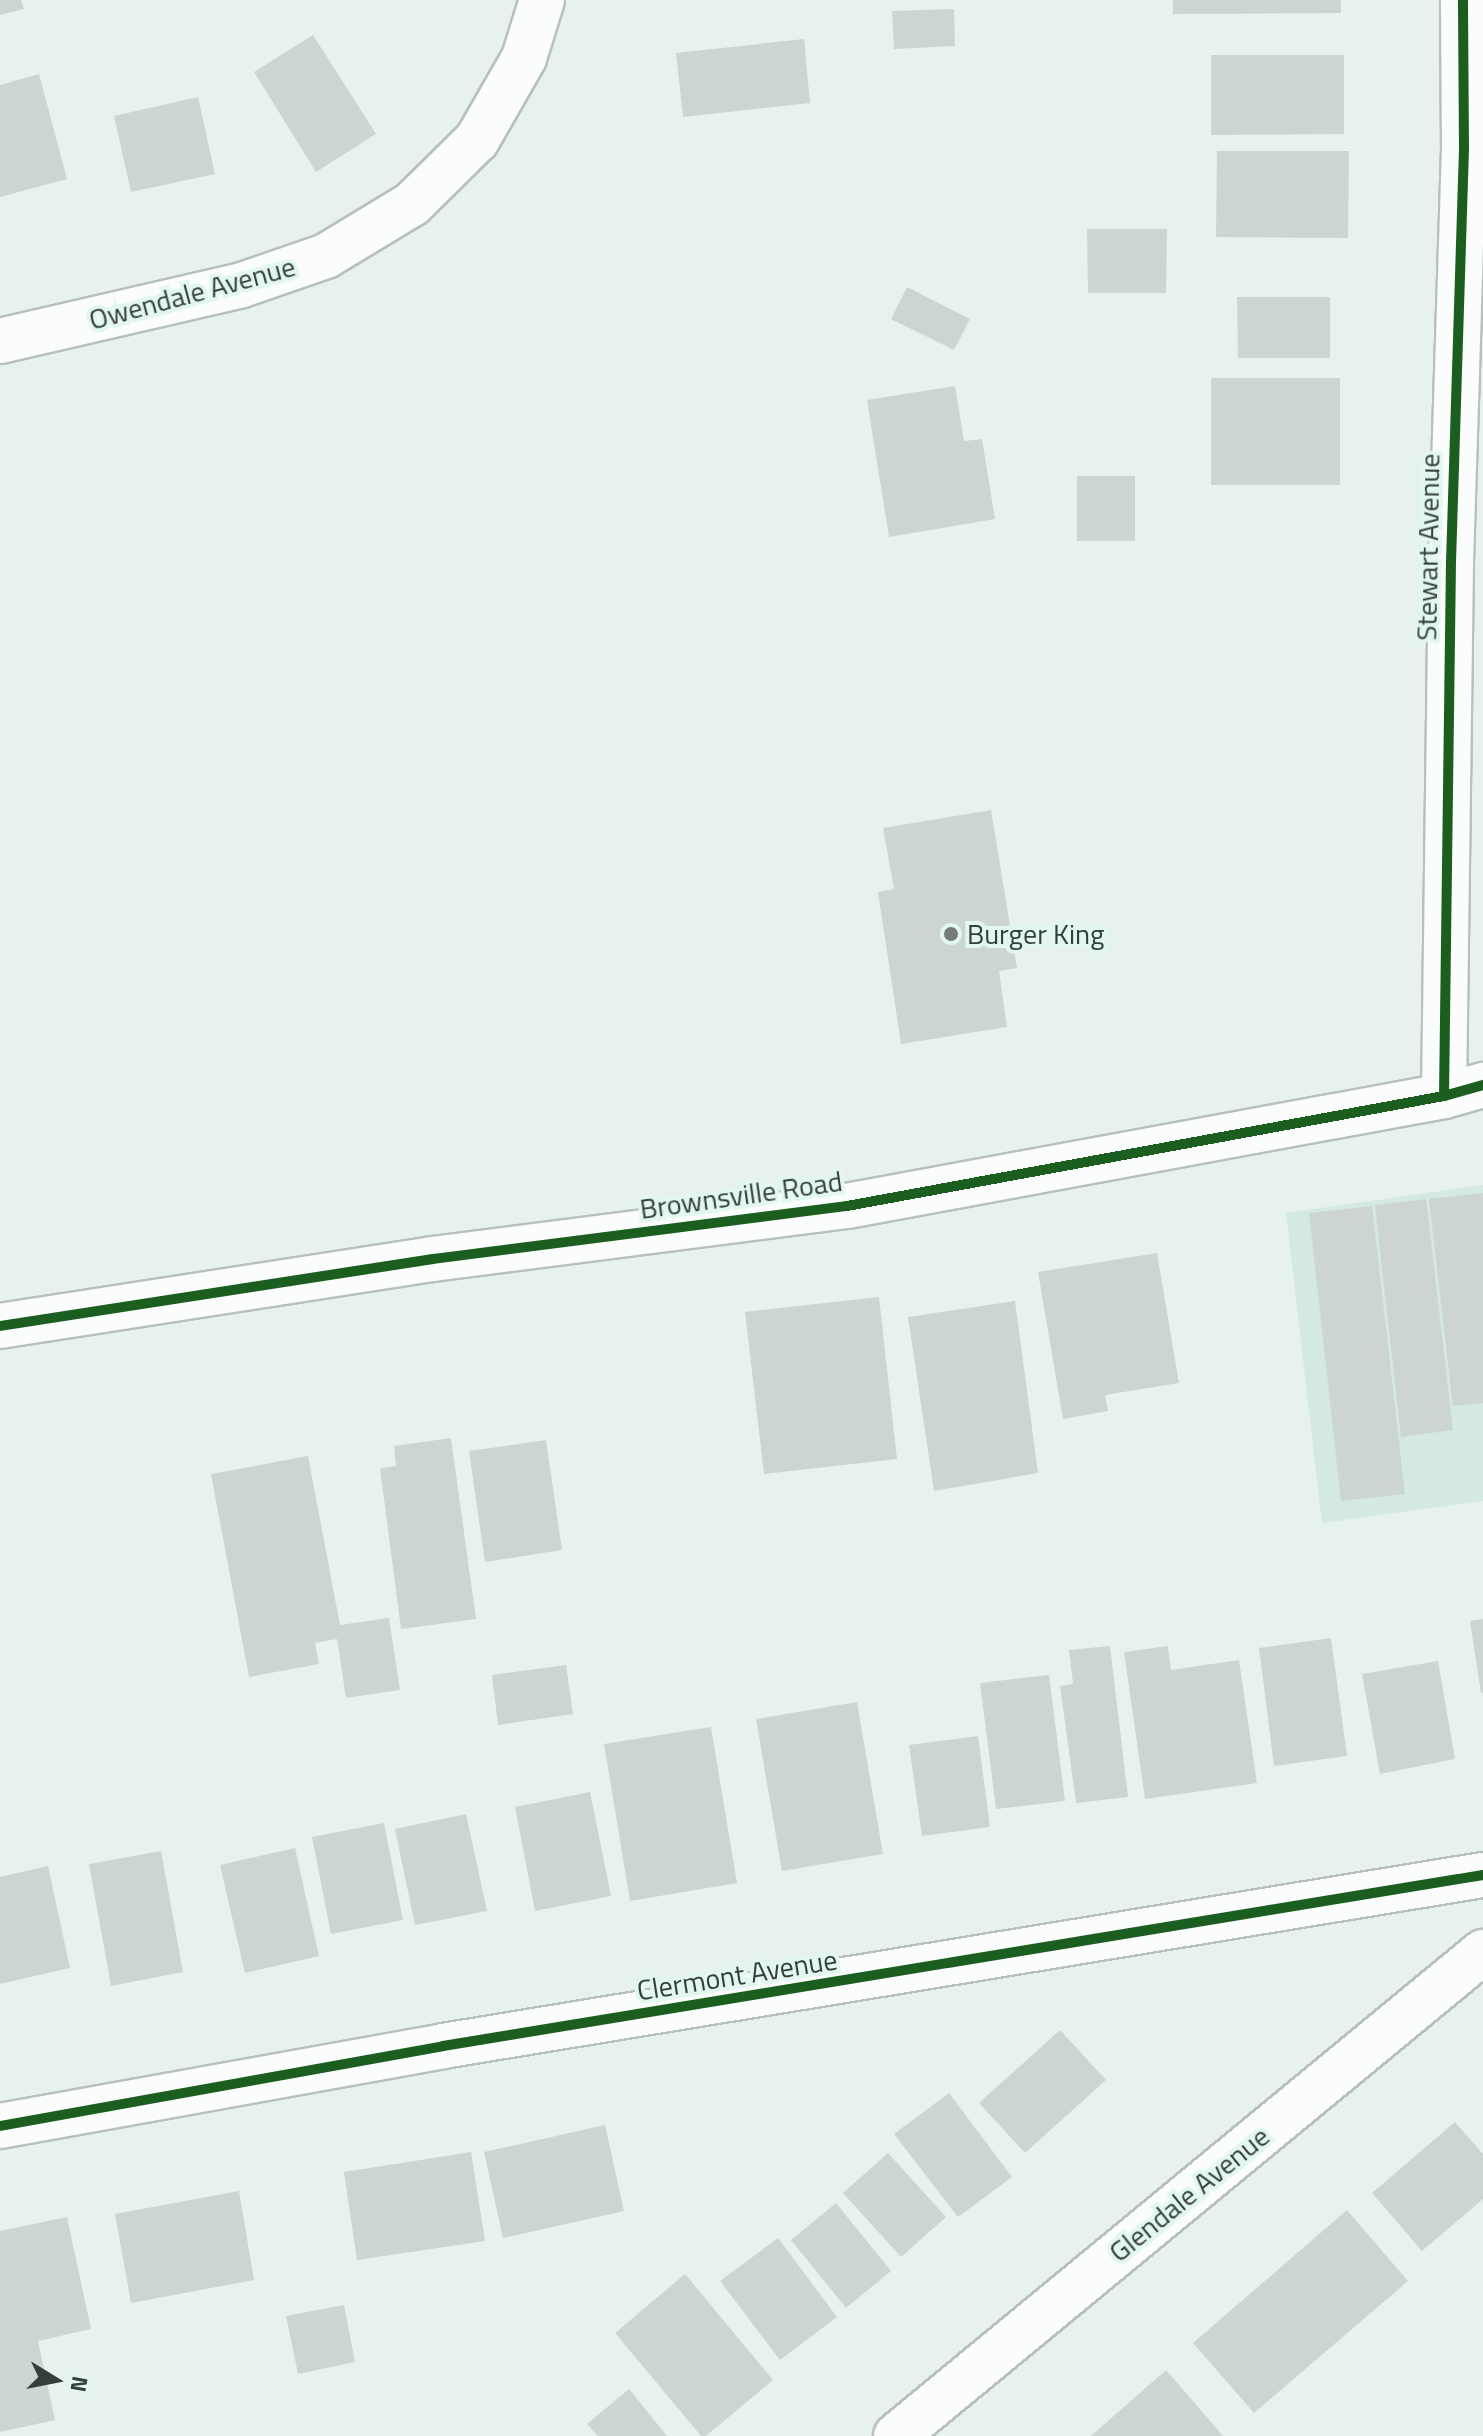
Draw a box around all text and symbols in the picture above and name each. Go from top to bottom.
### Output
street label: Owendale Avenue [85,249,299,337]
street label: Stewart Avenue [1410,453,1446,641]
place label: Burger King [967,917,1104,951]
marker: Burger King [942,925,960,943]
street label: Brownsville Road [638,1164,844,1226]
street label: Clermont Avenue [634,1943,840,2007]
street label: Glendale Avenue [1102,2119,1276,2269]
north arrow [16,2340,96,2420]
text: N [62,2374,98,2395]

